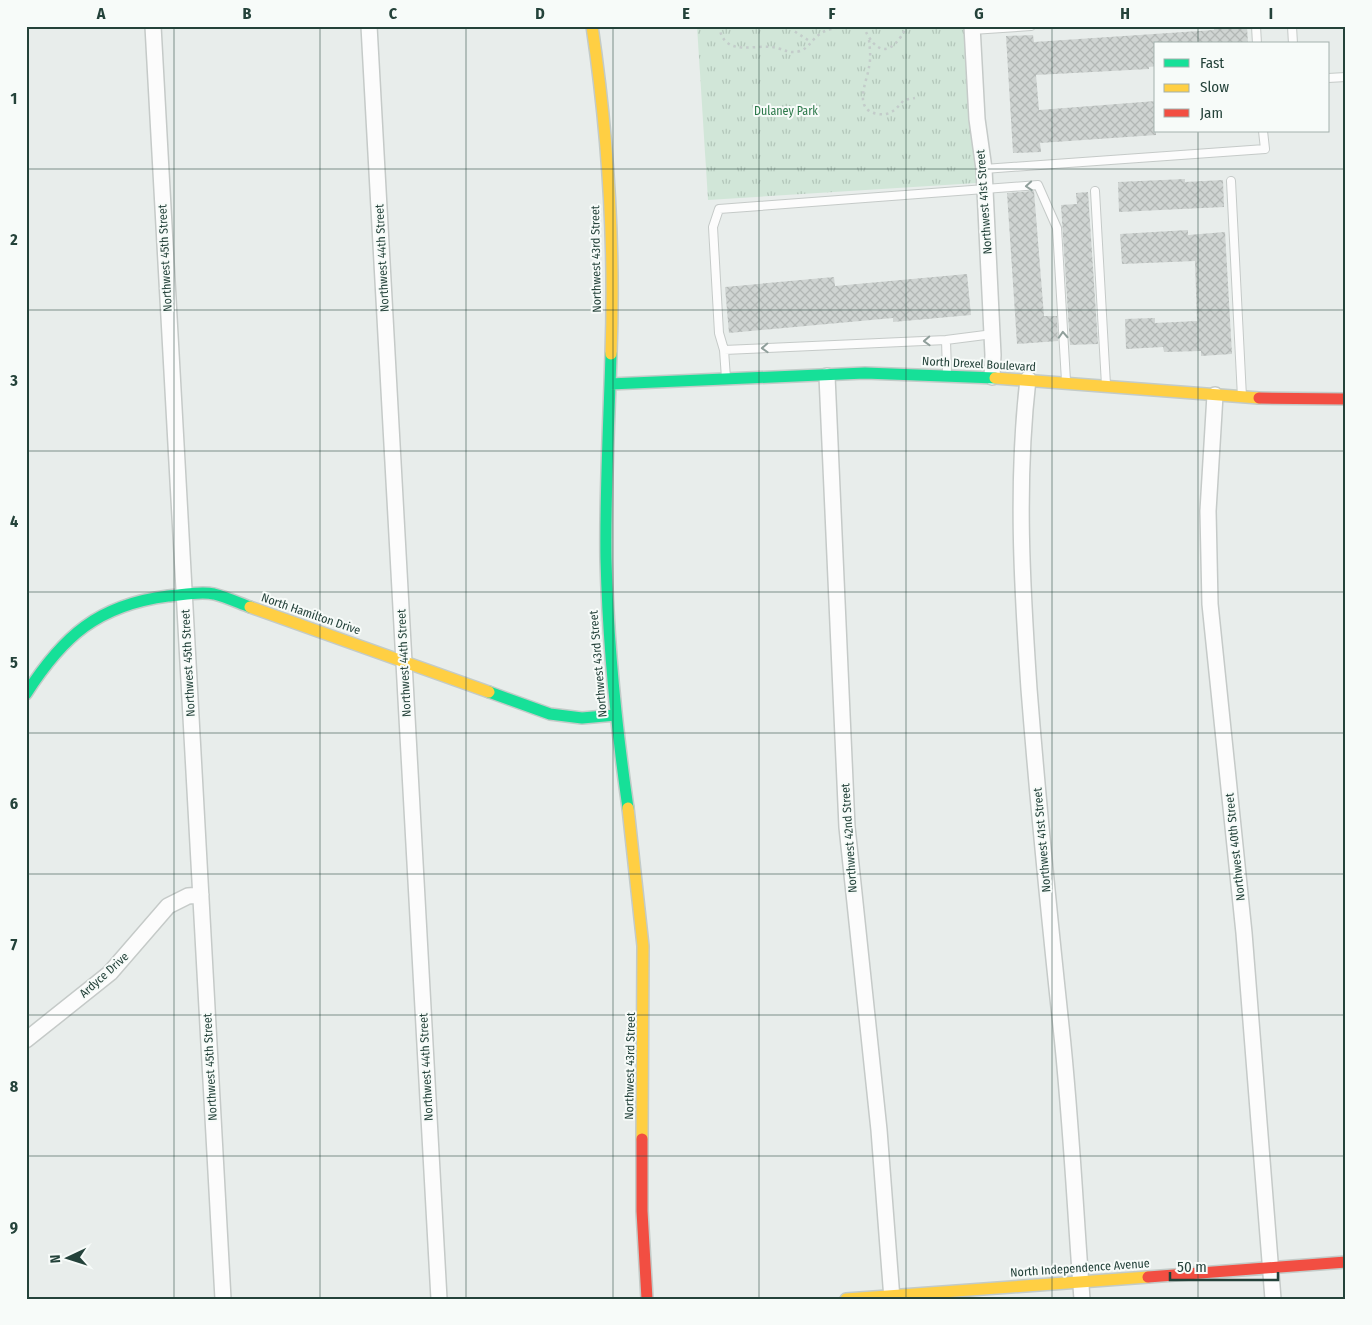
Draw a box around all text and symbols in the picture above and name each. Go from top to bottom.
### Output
text: A [96,4,106,23]
text: B [243,4,252,23]
text: C [389,4,398,23]
text: D [535,4,545,23]
text: E [682,4,690,23]
text: F [828,4,836,23]
text: G [974,4,984,23]
text: H [1120,4,1130,23]
text: I [1269,4,1273,23]
legend [1154,42,1330,132]
text: Fast [1200,54,1224,72]
text: Slow [1200,78,1229,96]
text: 1 [11,89,17,108]
park label: Dulaney Park [754,104,818,118]
text: Jam [1200,104,1223,122]
street label: Northwest 41st Street [973,149,995,255]
one-way arrow [1025,180,1033,191]
street label: Northwest 45th Street [155,204,175,312]
street label: Northwest 44th Street [372,204,392,312]
street label: Northwest 43rd Street [588,205,604,313]
text: 2 [9,230,18,249]
one-way arrow [1058,330,1069,338]
one-way arrow [923,336,931,347]
one-way arrow [760,343,768,354]
street label: North Drexel Boulevard [922,354,1036,374]
text: 3 [9,371,18,390]
text: 4 [10,512,18,531]
street label: North Hamilton Drive [260,590,363,638]
street label: Northwest 45th Street [178,609,198,717]
street label: Northwest 44th Street [394,609,414,717]
street label: Northwest 43rd Street [586,610,610,718]
text: 5 [10,653,18,672]
street label: Northwest 42nd Street [838,783,860,893]
street label: Northwest 41st Street [1030,787,1054,893]
street label: Northwest 40th Street [1222,792,1248,902]
text: 6 [10,794,18,813]
text: 7 [11,935,18,954]
street label: Ardyce Drive [77,949,131,1001]
street label: Northwest 43rd Street [622,1012,638,1120]
street label: Northwest 45th Street [200,1013,220,1121]
street label: Northwest 44th Street [416,1013,436,1121]
text: 8 [10,1077,19,1096]
text: 9 [10,1218,18,1237]
north arrow [42,1232,92,1282]
scale bar [1170,1250,1277,1282]
text: N [47,1254,64,1264]
street label: North Independence Avenue [1010,1256,1150,1280]
text: 50 m [1177,1258,1207,1276]

